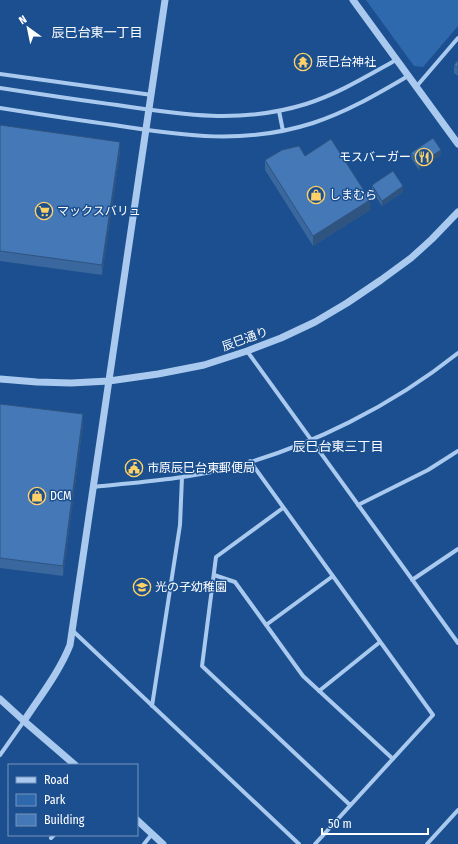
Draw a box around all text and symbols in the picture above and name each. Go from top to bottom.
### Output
north arrow [8,8,48,48]
text: N [17,13,29,27]
district label: 辰巳台東一丁目 [51,25,143,40]
temple icon: 辰巳台神社 [293,52,313,72]
place label: 辰巳台神社 [316,55,376,69]
restaurant icon: モスバーガー [414,147,434,167]
place label: モスバーガー [339,150,411,164]
shop icon: しまむら [306,185,326,205]
place label: しまむら [329,188,377,202]
supermarket icon: マックスバリュ [34,201,54,221]
place label: マックスバリュ [57,204,141,218]
street label: 辰巳通り [220,324,270,354]
district label: 辰巳台東三丁目 [292,439,384,454]
public building icon: 市原辰巳台東郵便局 [124,458,144,478]
place label: 市原辰巳台東郵便局 [147,461,255,475]
shop icon: DCM [27,486,47,506]
place label: DCM [50,489,72,503]
school or university icon: 光の子幼稚園 [132,577,152,597]
place label: 光の子幼稚園 [155,580,227,594]
legend [8,764,138,836]
text: Road [44,773,69,787]
text: Park [44,793,66,807]
scale bar [322,810,428,836]
text: Building [44,813,85,827]
text: 50 m [328,817,352,831]

